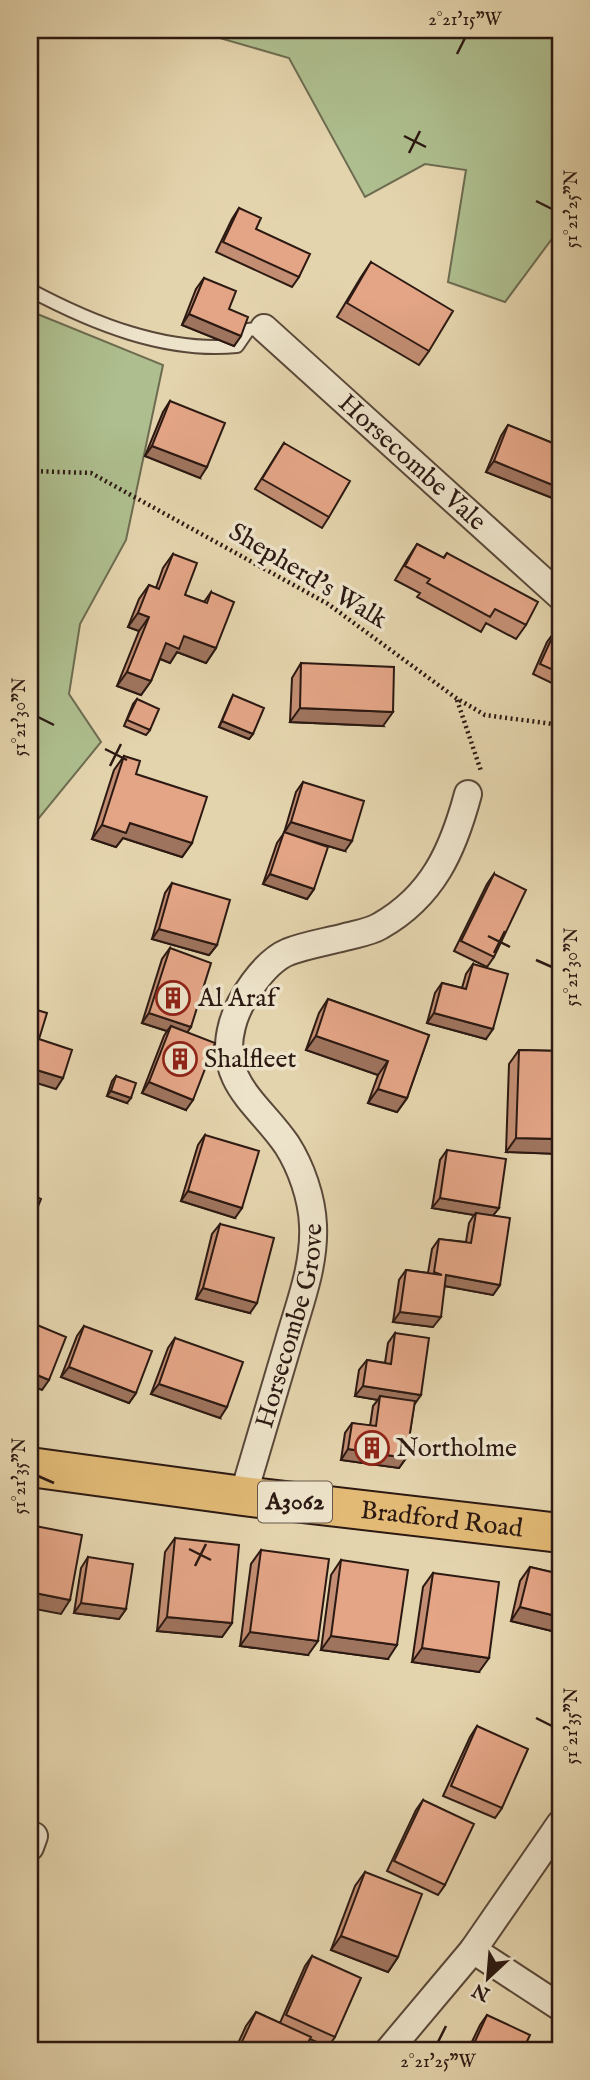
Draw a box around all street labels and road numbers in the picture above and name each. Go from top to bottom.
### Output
street label: Horsecombe Vale [331,387,493,538]
street label: Shepherd's Walk [223,516,394,637]
street label: Horsecombe Grove [248,1223,330,1432]
road number: A3062 [258,1482,332,1522]
street label: Bradford Road [359,1493,525,1545]

